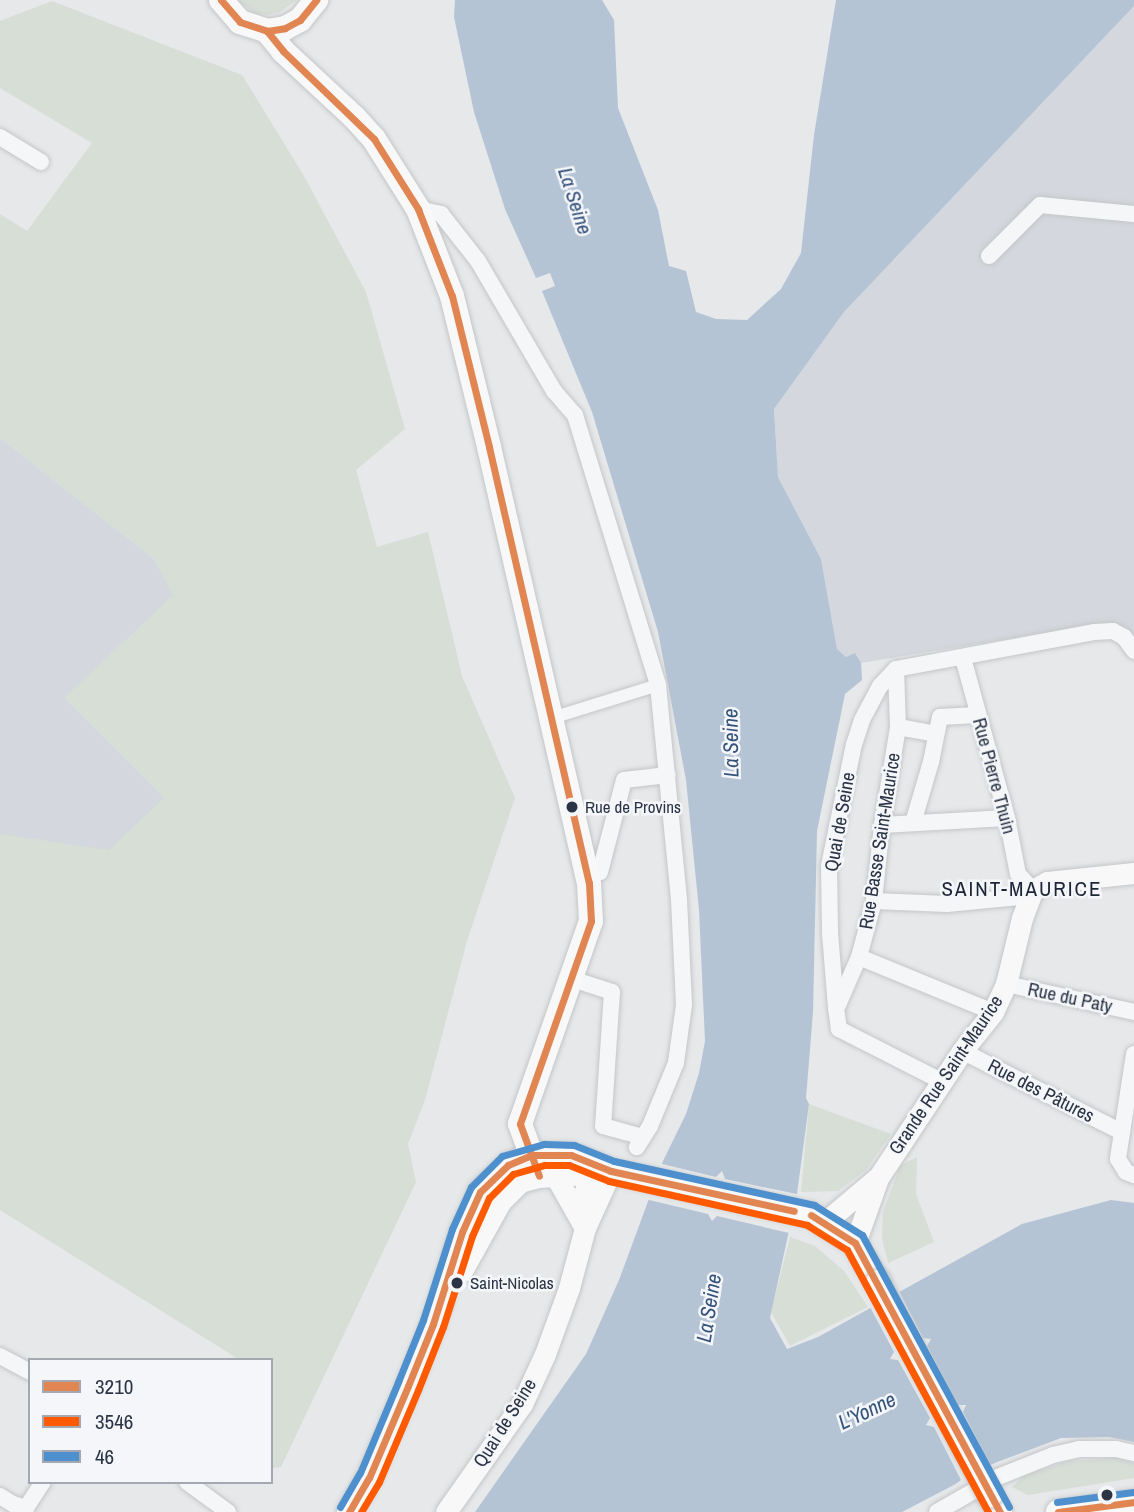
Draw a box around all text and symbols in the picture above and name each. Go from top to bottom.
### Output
water label: La Seine [552,164,598,238]
water label: La Seine [718,708,744,778]
street label: Rue Pierre Thuin [968,715,1020,837]
street label: Rue Basse Saint-Maurice [855,751,905,931]
street label: Quai de Seine [820,771,860,873]
place label: Rue de Provins [585,797,681,817]
marker: Rue de Provins [565,800,579,814]
district label: SAINT-MAURICE [943,876,1101,902]
street label: Rue du Paty [1026,978,1114,1018]
street label: Grande Rue Saint-Maurice [884,991,1008,1159]
street label: Rue des Pâtures [984,1054,1098,1128]
water label: La Seine [691,1272,727,1344]
place label: Saint-Nicolas [470,1273,554,1293]
marker: Saint-Nicolas [450,1276,464,1290]
legend [28,1358,273,1484]
text: 3210 [95,1372,133,1401]
street label: Quai de Seine [469,1374,541,1472]
water label: L'Yonne [834,1387,900,1435]
text: 3546 [95,1407,133,1436]
text: 46 [95,1442,114,1471]
unlabelled marker [1100,1488,1114,1502]

